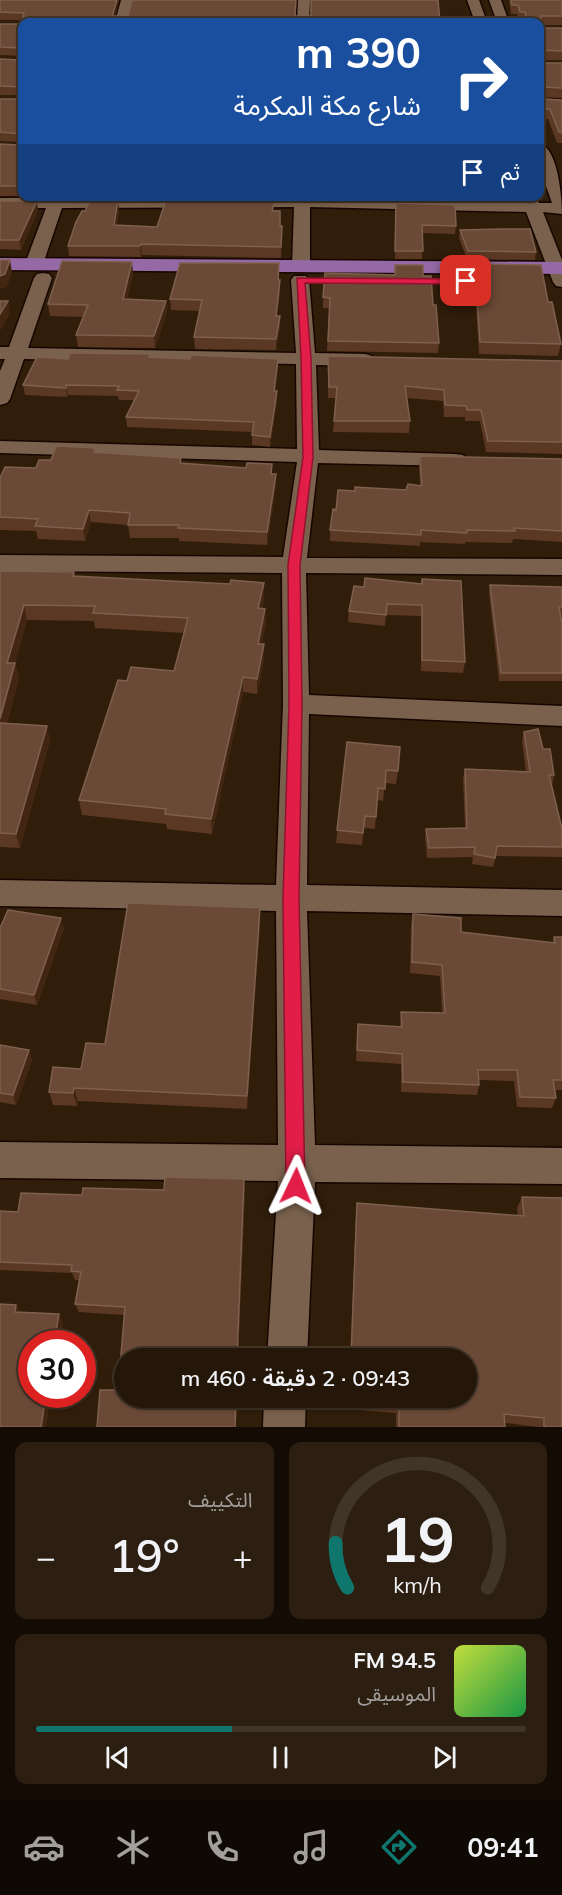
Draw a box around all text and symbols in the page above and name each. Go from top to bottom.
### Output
text: 390 m [296,26,421,79]
icon: right [442,42,520,120]
text: شارع مكة المكرمة [234,88,421,122]
icon: arrive [456,156,489,189]
text: ثم [501,158,520,186]
pin [440,255,491,306]
icon: arrive [449,264,482,297]
position arrow [264,1154,328,1218]
speed limit sign: 30 [18,1330,96,1408]
text: 09:43 · 2 دقيقة · 460 m [181,1364,410,1392]
text: التكييف [188,1487,253,1512]
text: 19 [380,1499,455,1578]
text: 19° [109,1527,180,1583]
text: − [36,1536,56,1577]
text: + [233,1536,252,1577]
text: km/h [393,1571,442,1598]
text: 94.5 FM [353,1646,436,1674]
text: الموسيقى [357,1681,436,1706]
icon: previous [101,1741,134,1774]
icon: pause [264,1741,297,1774]
icon: next [428,1741,461,1774]
icon: car [23,1826,65,1868]
icon: climate [112,1826,154,1868]
icon: phone [201,1826,243,1868]
icon: music [290,1826,332,1868]
icon: directions [378,1826,420,1868]
text: 09:41 [467,1830,539,1864]

